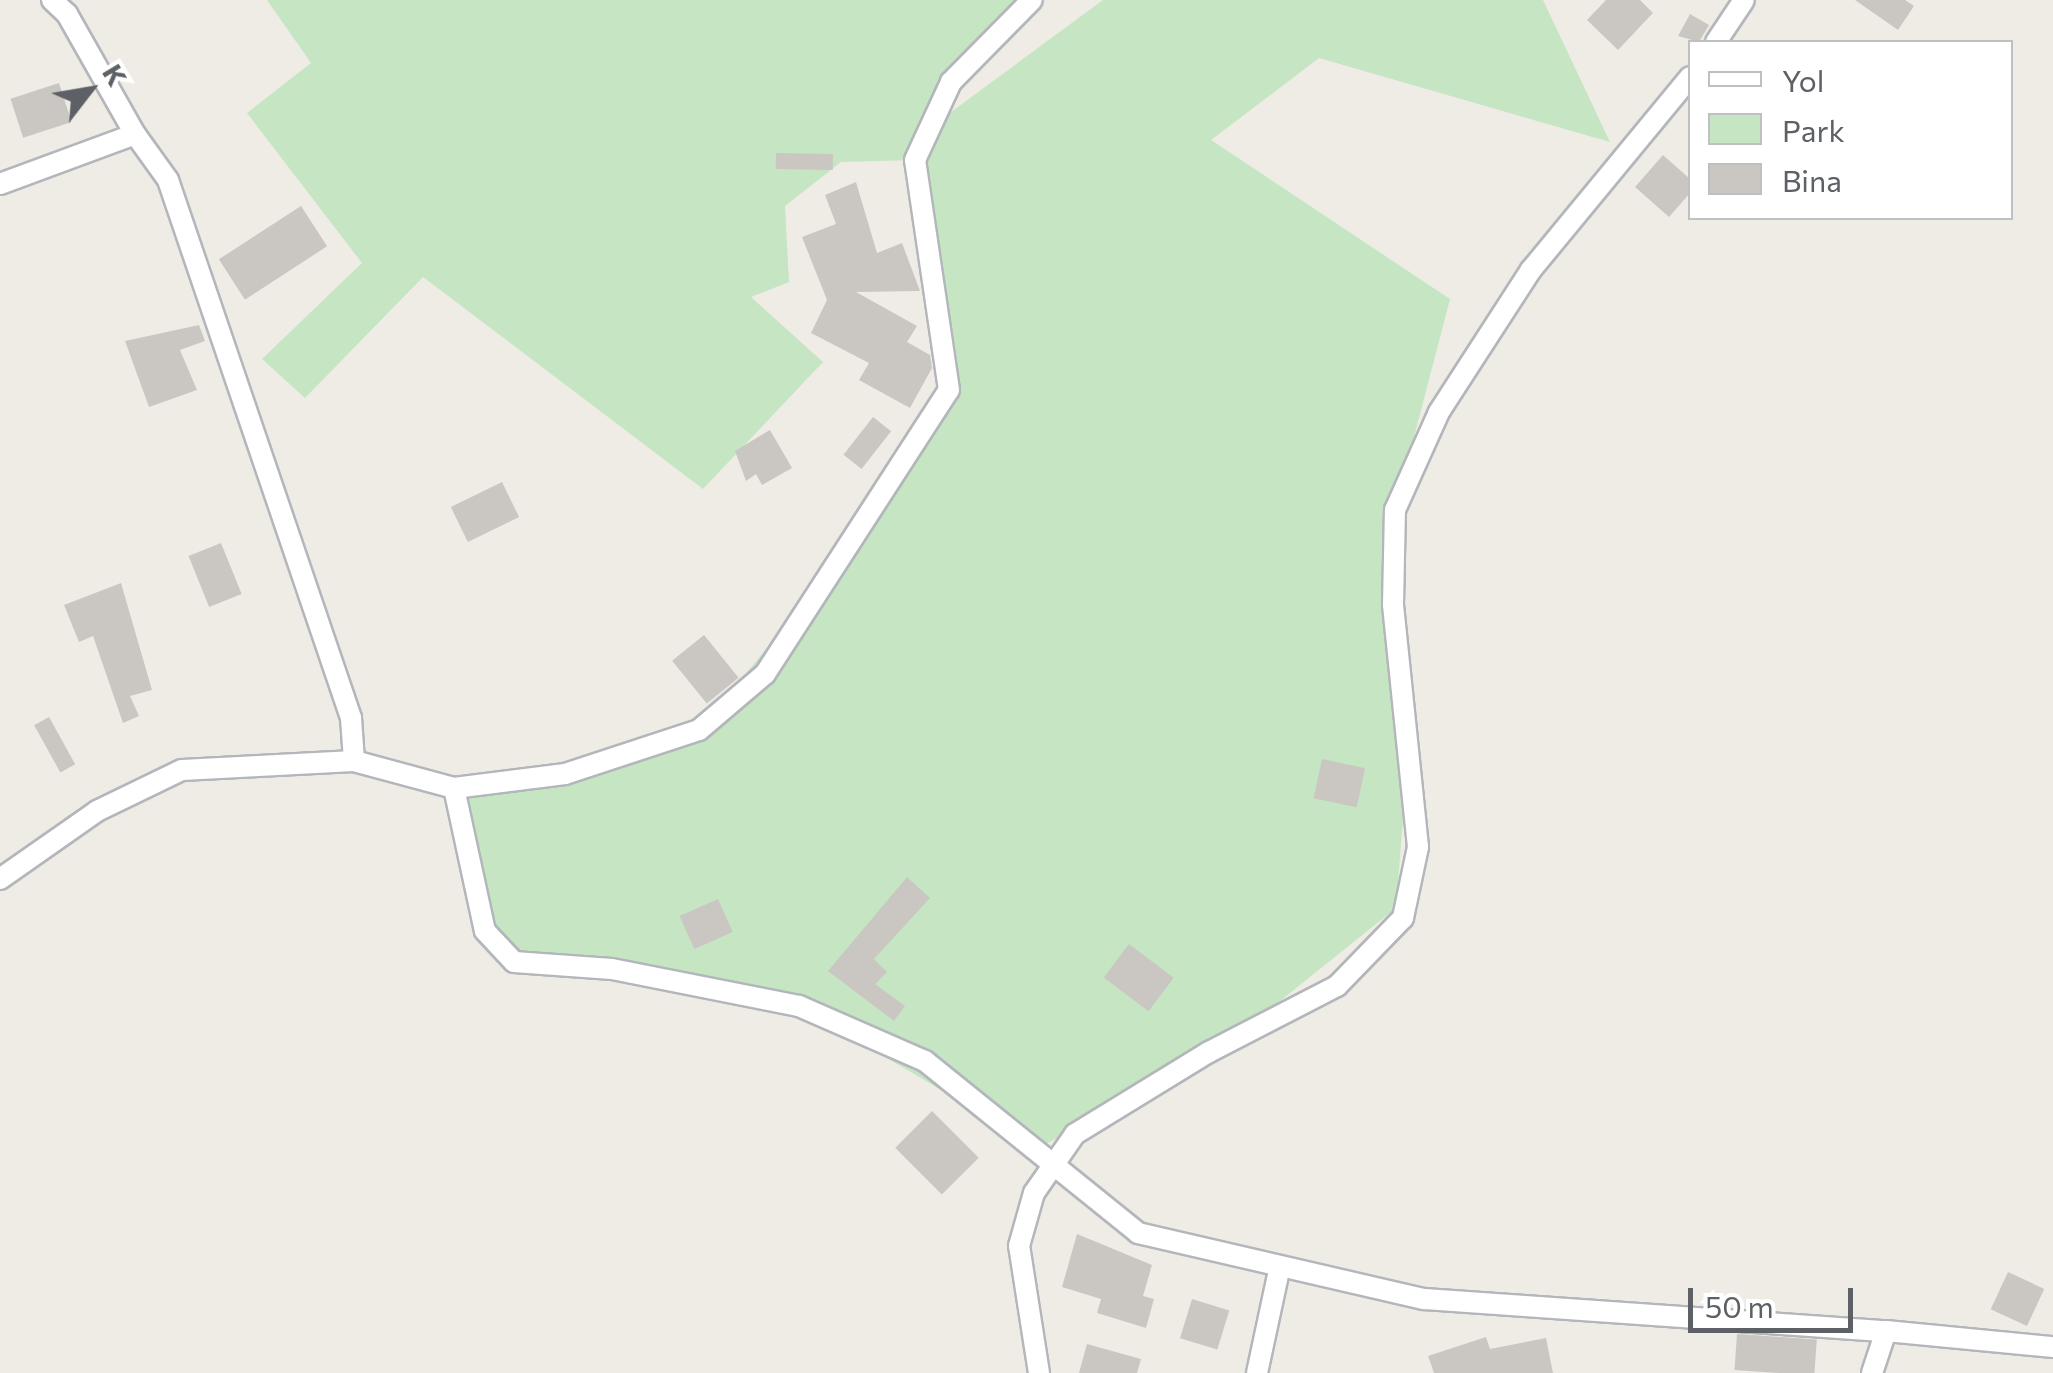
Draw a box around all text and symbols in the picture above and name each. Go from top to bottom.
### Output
north arrow [40,40,140,140]
legend [1688,40,2013,220]
text: K [96,57,135,92]
text: Yol [1782,61,1824,98]
text: Park [1782,111,1845,148]
text: Bina [1782,161,1842,198]
scale bar [1693,1268,1858,1330]
text: 50 m [1705,1287,1774,1324]

